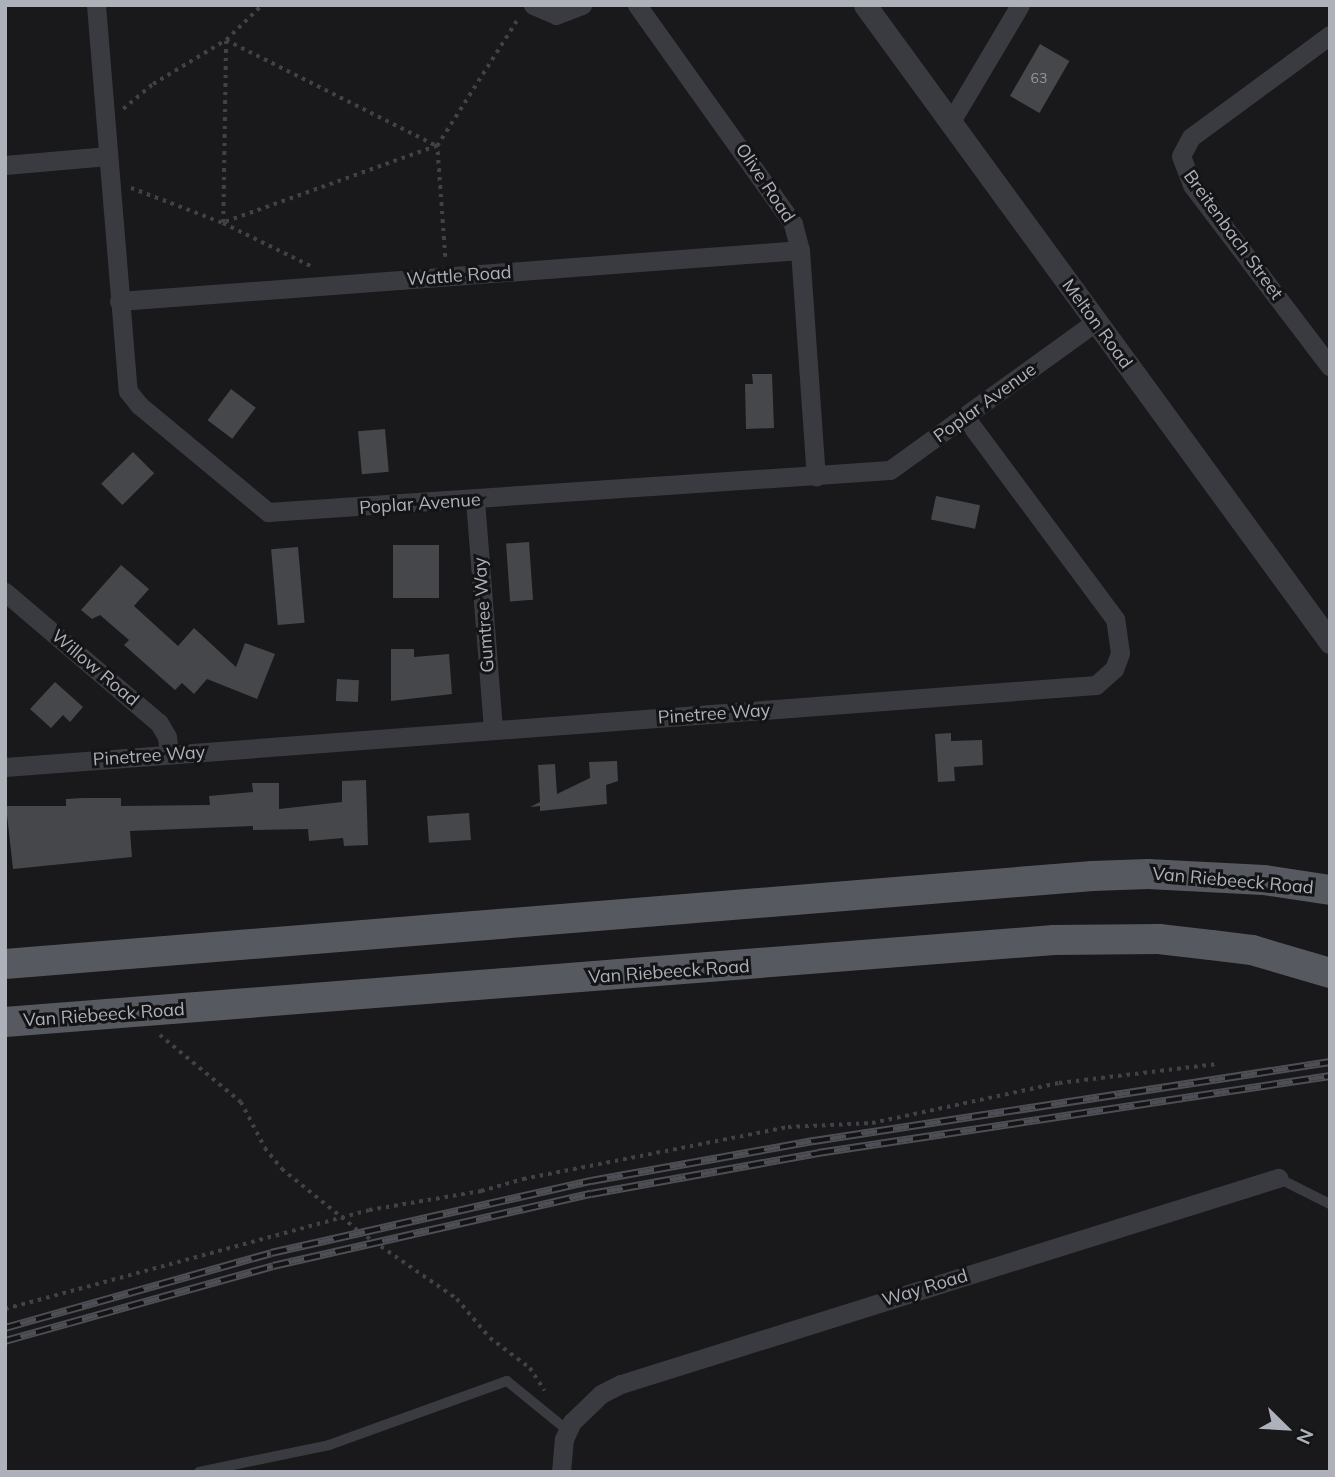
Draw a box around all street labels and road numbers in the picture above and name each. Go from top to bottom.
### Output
street label: Olive Road [731,139,799,227]
street label: Breitenbach Street [1179,166,1287,304]
street label: Wattle Road [406,262,512,290]
street label: Melton Road [1057,275,1137,373]
street label: Poplar Avenue [930,359,1040,447]
street label: Poplar Avenue [359,489,481,519]
street label: Gumtree Way [469,557,499,673]
street label: Willow Road [47,625,143,711]
street label: Pinetree Way [657,699,771,729]
street label: Pinetree Way [92,741,206,771]
street label: Van Riebeeck Road [1152,863,1314,899]
street label: Van Riebeeck Road [588,956,750,988]
street label: Van Riebeeck Road [23,999,185,1031]
street label: Way Road [880,1265,970,1311]

